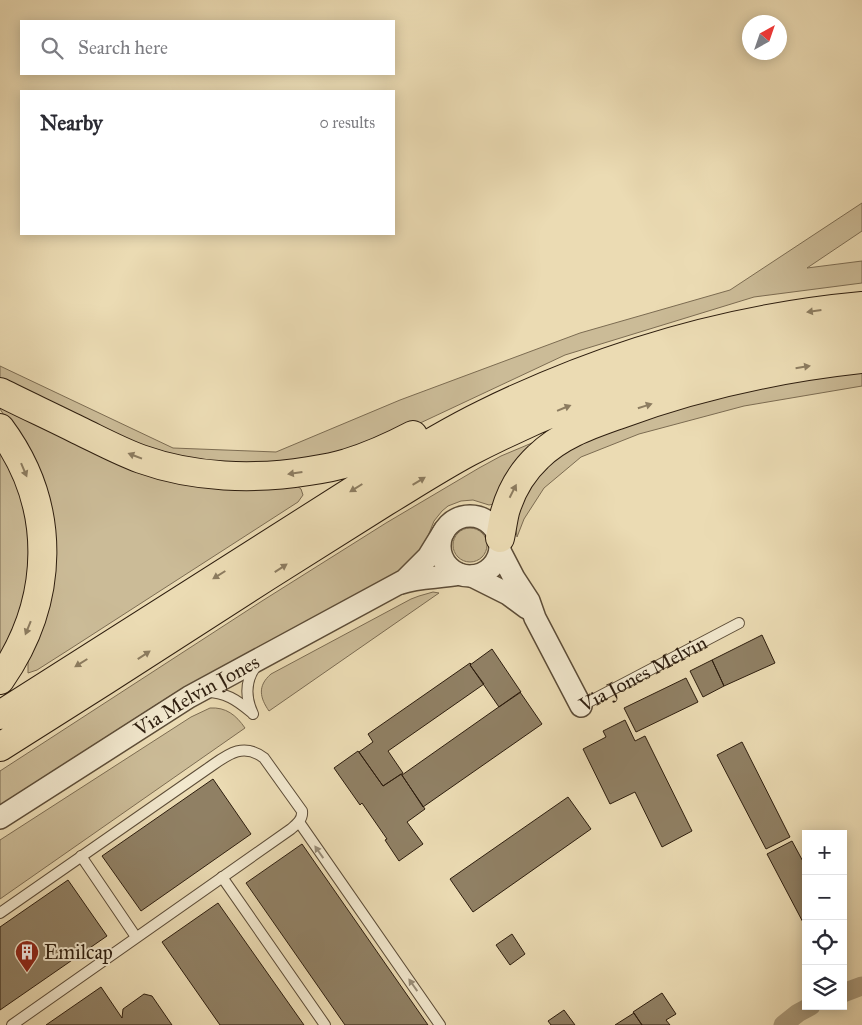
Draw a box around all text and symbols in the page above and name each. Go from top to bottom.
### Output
north arrow [742,15,787,60]
search box [20,20,395,75]
icon: search [38,34,66,62]
text: Search here [78,36,168,59]
text: Nearby [40,110,103,136]
text: 0 results [320,113,375,132]
one-way arrow [805,307,821,315]
one-way arrow [795,362,811,370]
one-way arrow [638,401,653,409]
one-way arrow [557,404,571,412]
one-way arrow [127,452,142,460]
one-way arrow [21,463,29,477]
one-way arrow [287,469,303,477]
one-way arrow [413,477,426,486]
one-way arrow [349,484,362,493]
one-way arrow [509,484,517,498]
one-way arrow [275,563,288,572]
one-way arrow [212,571,225,580]
one-way arrow [23,621,31,635]
street label: Via Jones Melvin [574,630,711,717]
street label: Via Melvin Jones [129,649,263,742]
one-way arrow [138,650,151,660]
one-way arrow [75,658,88,667]
map controls [802,830,847,1010]
button: + [802,830,847,875]
one-way arrow [314,845,324,859]
button: − [802,875,847,920]
button: locate [802,920,847,965]
building icon: Emilcap [14,939,40,973]
place label: Emilcap [44,940,113,964]
button: layers [802,965,847,1010]
one-way arrow [408,978,418,992]

